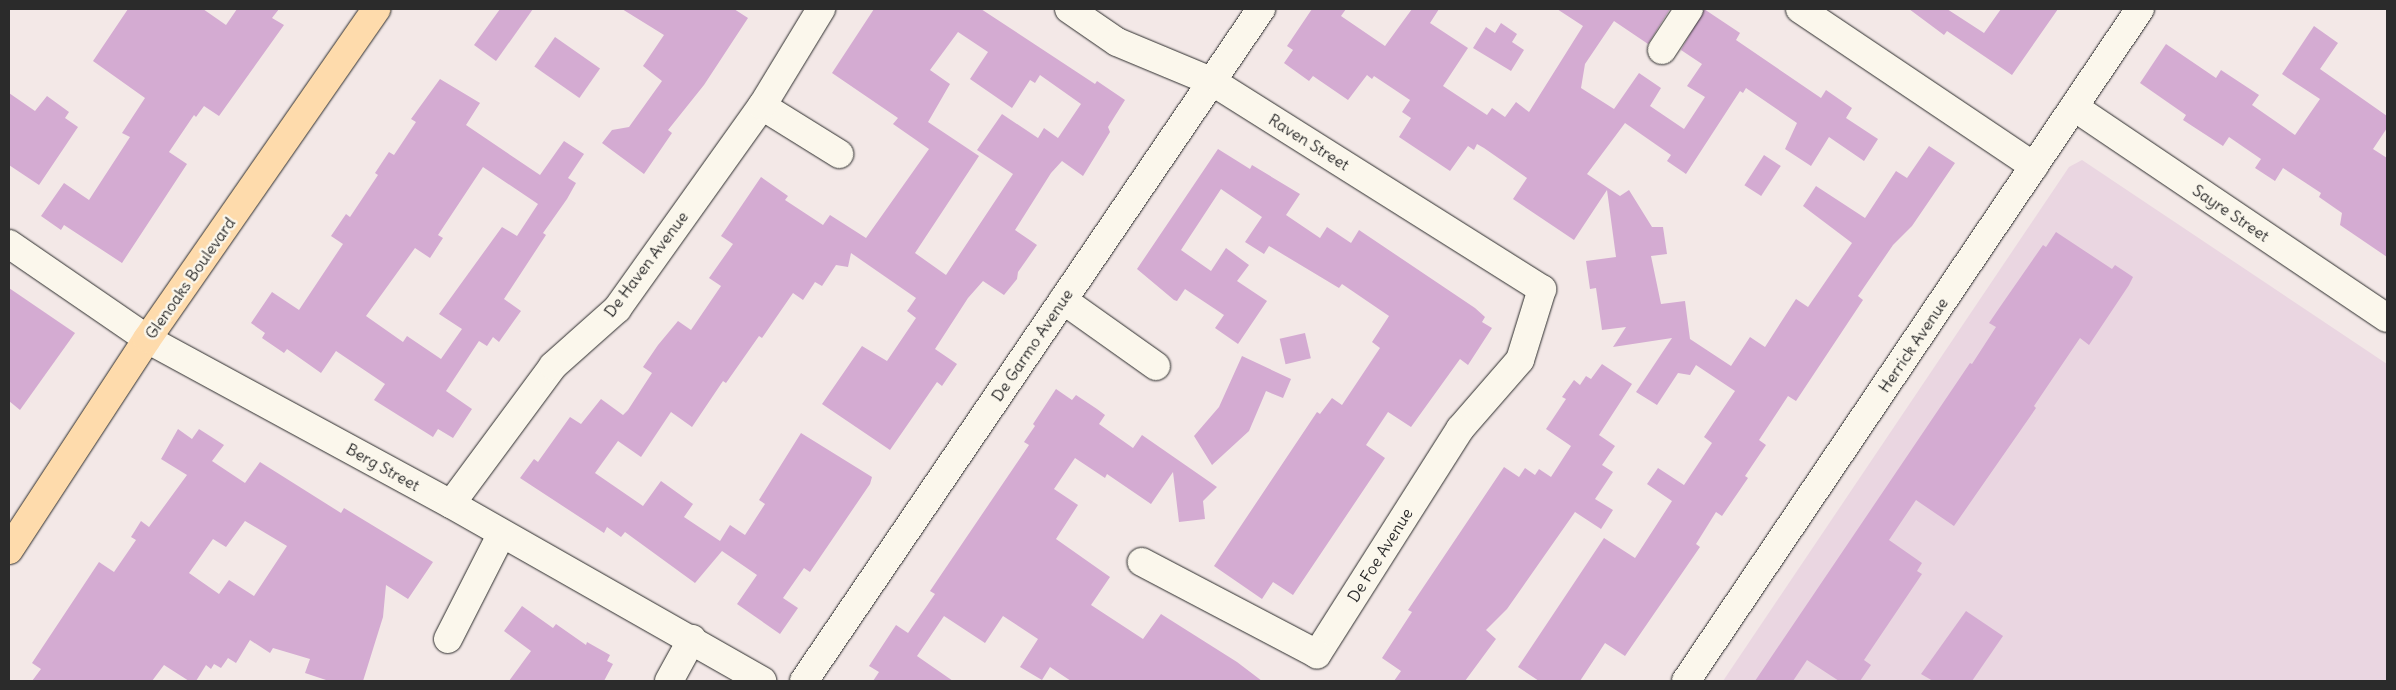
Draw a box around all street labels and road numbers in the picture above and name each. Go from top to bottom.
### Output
street label: Raven Street [1265,110,1353,174]
street label: Sayre Street [2189,180,2273,246]
street label: De Haven Avenue [600,207,692,321]
street label: Glenoaks Boulevard [141,214,239,342]
street label: De Garmo Avenue [987,285,1077,405]
street label: Herrick Avenue [1874,294,1952,396]
street label: Berg Street [343,439,423,495]
street label: De Foe Avenue [1343,504,1417,606]

